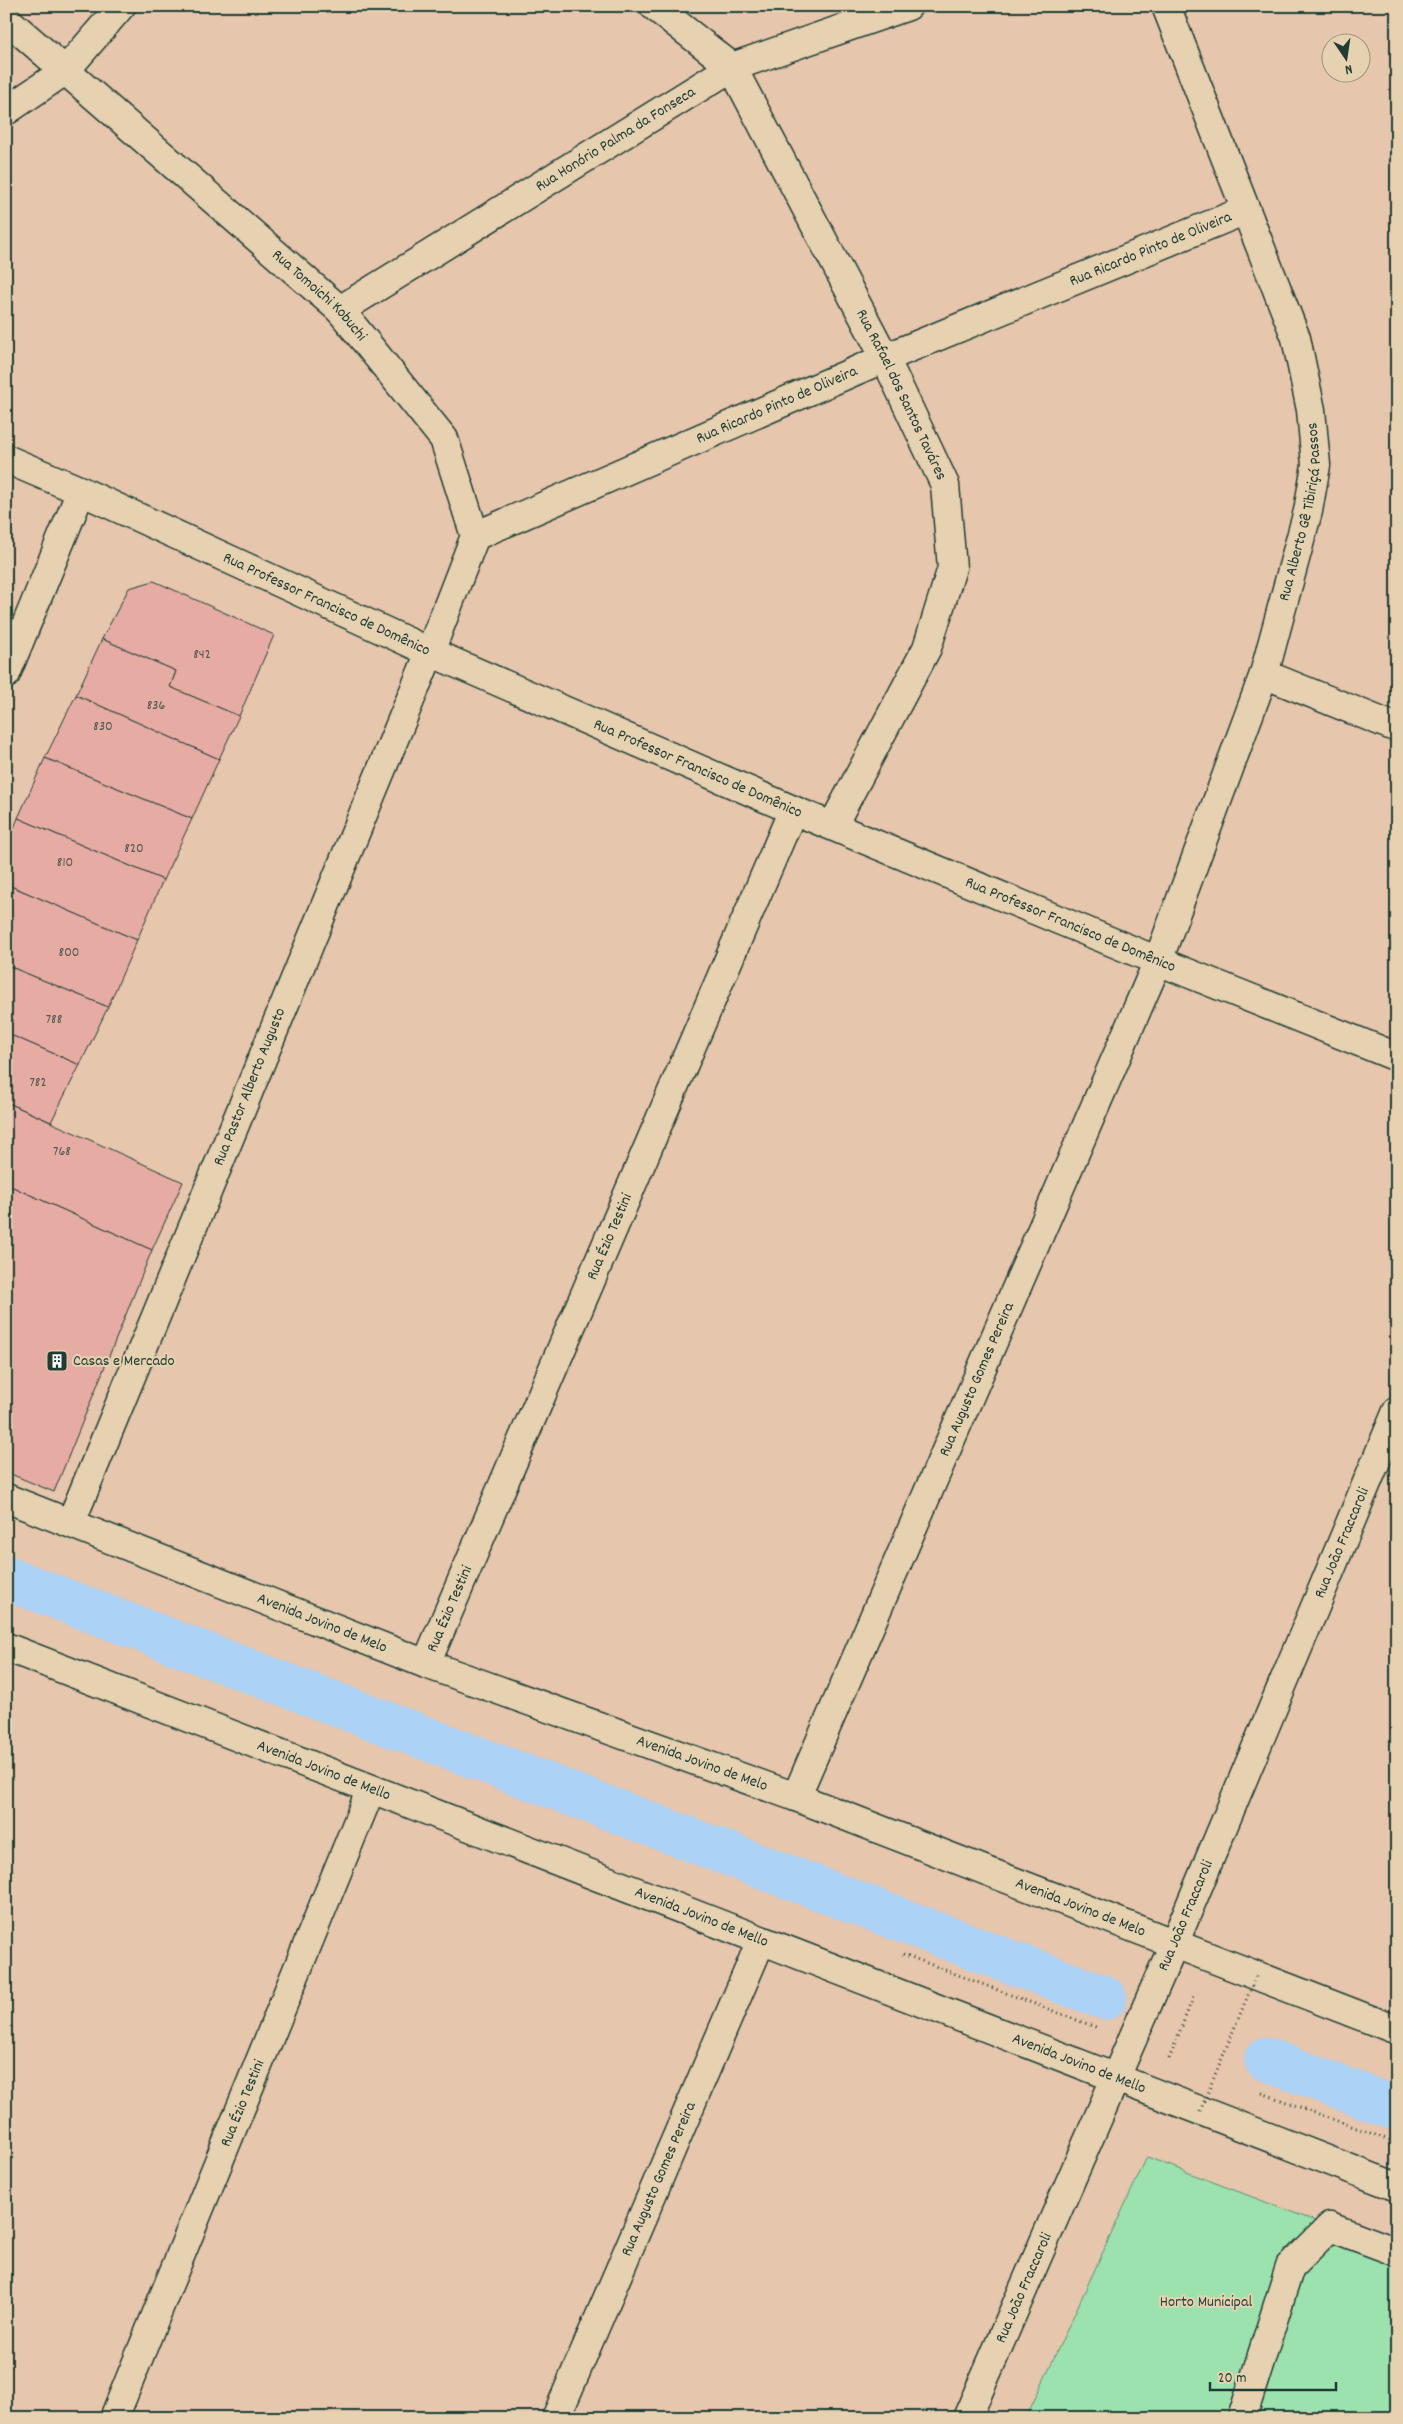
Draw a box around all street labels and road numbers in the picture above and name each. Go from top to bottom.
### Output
street label: Rua Honório Palma da Fonseca [531,81,700,198]
street label: Rua Ricardo Pinto de Oliveira [1066,205,1236,293]
street label: Rua Tomoichi Kobuchi [267,244,372,346]
street label: Rua Rafael dos Santos Taváres [850,305,953,484]
street label: Rua Ricardo Pinto de Oliveira [693,360,861,450]
street label: Rua Alberto Gê Tibiriçá Passos [1273,421,1327,604]
street label: Rua Professor Francisco de Domênico [219,547,434,662]
street label: Rua Professor Francisco de Domênico [590,713,806,824]
street label: Rua Professor Francisco de Domênico [962,871,1179,978]
street label: Rua Pastor Alberto Augusto [208,1005,292,1169]
street label: Rua Ézio Testini [581,1190,638,1284]
street label: Rua Augusto Gomes Pereira [933,1298,1021,1460]
street label: Rua João Fraccaroli [1308,1484,1375,1602]
street label: Rua Ézio Testini [421,1562,479,1656]
street label: Avenida Jovino de Melo [254,1587,391,1659]
street label: Avenida Jovino de Melo [633,1729,771,1797]
street label: Avenida Jovino de Mello [254,1734,394,1807]
street label: Rua João Fraccaroli [1152,1856,1219,1975]
street label: Avenida Jovino de Melo [1012,1872,1149,1943]
street label: Avenida Jovino de Mello [631,1881,772,1953]
street label: Avenida Jovino de Mello [1009,2027,1149,2100]
street label: Rua Ézio Testini [214,2056,271,2150]
street label: Rua Augusto Gomes Pereira [615,2098,702,2260]
street label: Rua João Fraccaroli [990,2229,1058,2347]

